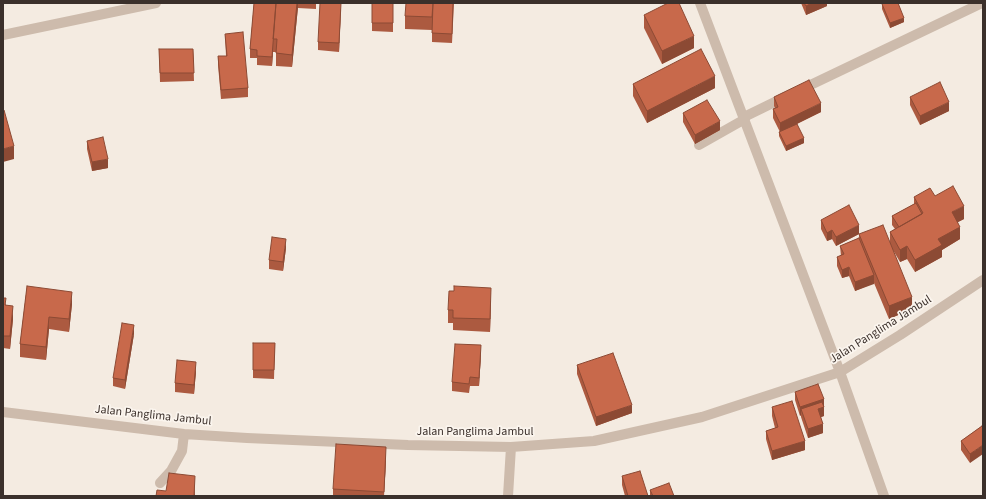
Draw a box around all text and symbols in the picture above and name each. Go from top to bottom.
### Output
street label: Jalan Panglima Jambul [827,293,935,367]
street label: Jalan Panglima Jambul [94,403,212,429]
street label: Jalan Panglima Jambul [416,425,534,439]

